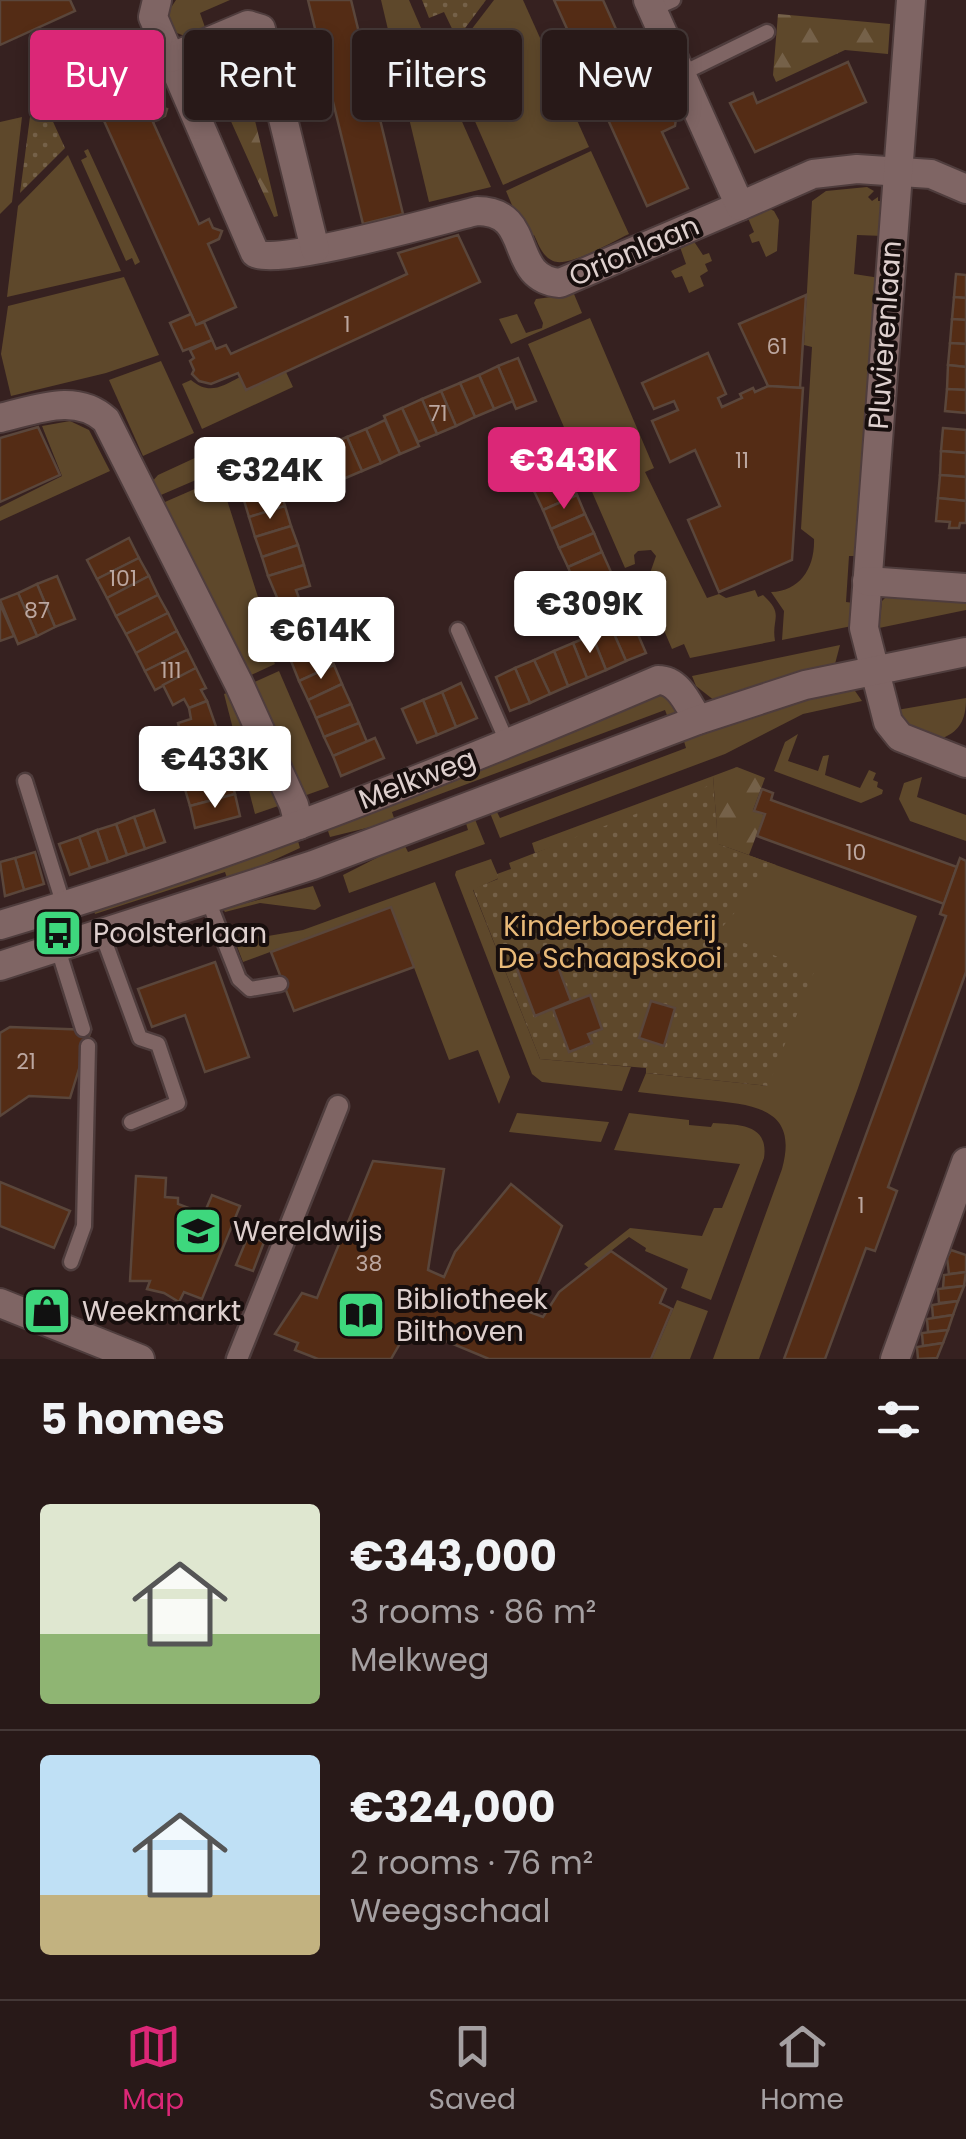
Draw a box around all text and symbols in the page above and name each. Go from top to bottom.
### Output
chip: Buy [30,30,164,120]
chip: Rent [184,30,332,120]
chip: Filters [352,30,522,120]
chip: New [542,30,687,120]
street label: Orionlaan [563,206,705,296]
street label: Pluvierenlaan [859,239,911,431]
house number: 1 [343,309,351,340]
house number: 61 [766,331,788,362]
house number: 71 [428,398,448,429]
pin: €343K [494,427,634,512]
pin: €324K [200,437,340,522]
text: €343K [510,437,618,482]
house number: 11 [735,445,749,476]
text: €324K [216,447,324,492]
house number: 101 [109,563,137,594]
pin: €309K [520,571,660,656]
text: €309K [536,581,644,626]
house number: 87 [24,595,50,626]
pin: €614K [251,597,391,682]
text: €614K [270,607,372,652]
house number: 111 [160,655,182,686]
pin: €433K [145,726,285,811]
text: €433K [161,736,269,781]
street label: Melkweg [353,739,481,819]
house number: 10 [846,837,866,868]
bus stop icon: Poolsterlaan [32,907,84,959]
park label: Kinderboerderij De Schaapskooi [498,907,722,978]
place label: Poolsterlaan [93,914,267,953]
house number: 21 [16,1046,36,1077]
house number: 1 [857,1190,865,1221]
school or university icon: Wereldwijs [172,1205,224,1257]
place label: Wereldwijs [233,1212,383,1251]
house number: 38 [356,1248,382,1279]
place label: Bibliotheek Bilthoven [396,1280,549,1351]
shop icon: Weekmarkt [21,1285,73,1337]
library icon: Bibliotheek Bilthoven [335,1289,387,1341]
place label: Weekmarkt [82,1292,241,1331]
text: 5 homes [40,1390,225,1449]
icon: filters [871,1392,926,1447]
text: €343,000 [350,1527,557,1586]
icon: home [120,1544,240,1664]
text: 3 rooms · 86 m² [350,1589,596,1634]
text: Melkweg [350,1637,489,1682]
text: €324,000 [350,1778,555,1837]
icon: home [120,1795,240,1915]
text: 2 rooms · 76 m² [350,1840,593,1885]
text: Weegschaal [350,1888,550,1933]
tab: Map [122,2019,184,2121]
tab: Saved [429,2019,516,2121]
tab: Home [760,2019,844,2121]

